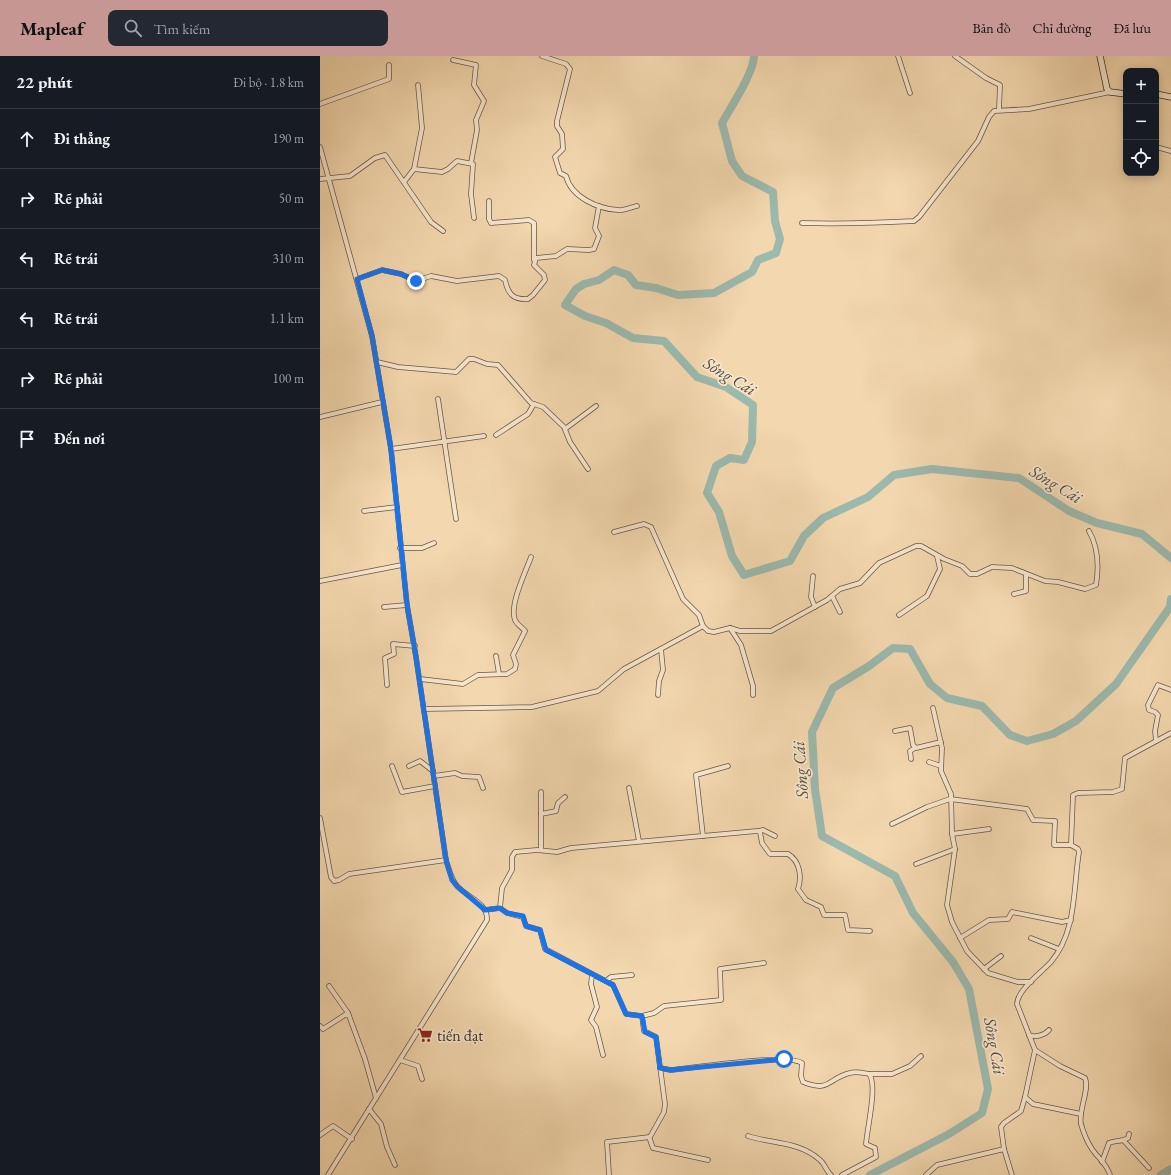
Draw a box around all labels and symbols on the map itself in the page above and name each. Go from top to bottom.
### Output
route end [407,272,425,290]
water label: Sông Cái [699,351,761,401]
water label: Sông Cái [1025,459,1087,509]
water label: Sông Cái [787,740,813,800]
water label: Sông Cái [979,1015,1011,1077]
place label: tiến đạt [437,1025,483,1046]
supermarket icon: tiến đạt [416,1026,434,1044]
route start [775,1050,793,1068]

